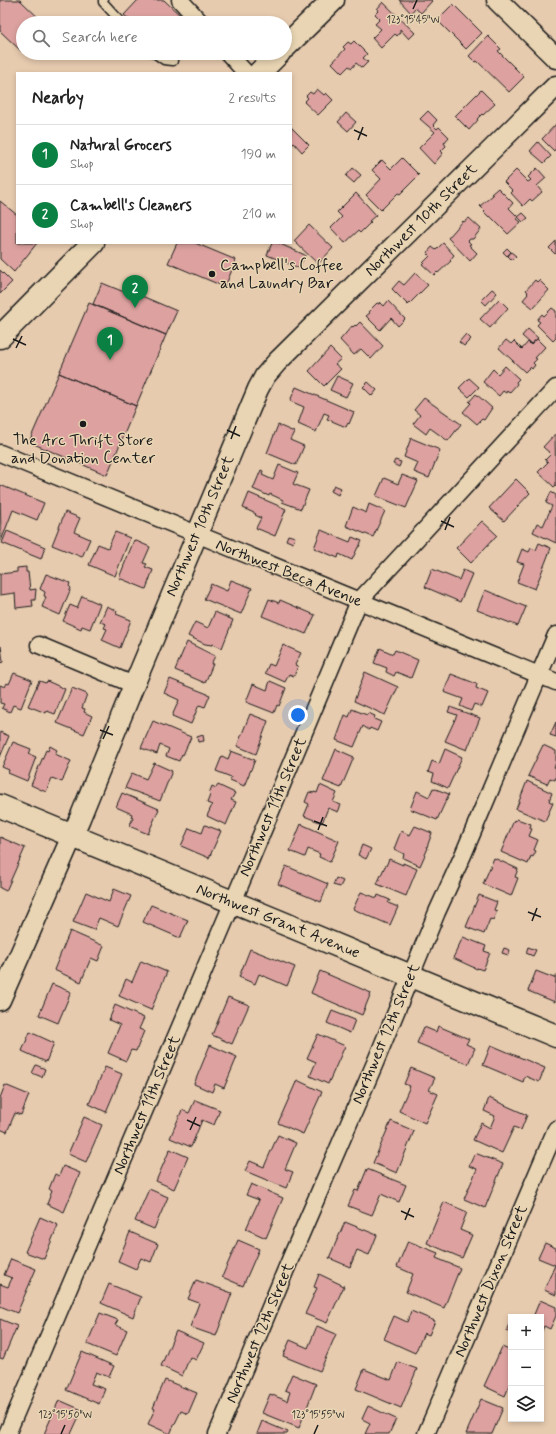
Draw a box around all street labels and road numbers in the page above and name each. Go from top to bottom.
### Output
street label: Northwest 10th Street [360,159,482,281]
street label: Northwest 10th Street [161,452,239,600]
street label: Northwest Beca Avenue [213,534,366,612]
street label: Northwest 11th Street [234,734,312,880]
street label: Northwest Grant Avenue [193,878,363,964]
street label: Northwest 12th Street [347,960,425,1107]
street label: Northwest 11th Street [108,1032,186,1178]
street label: Northwest Dixon Street [449,1201,533,1360]
street label: Northwest 12th Street [221,1259,299,1406]

